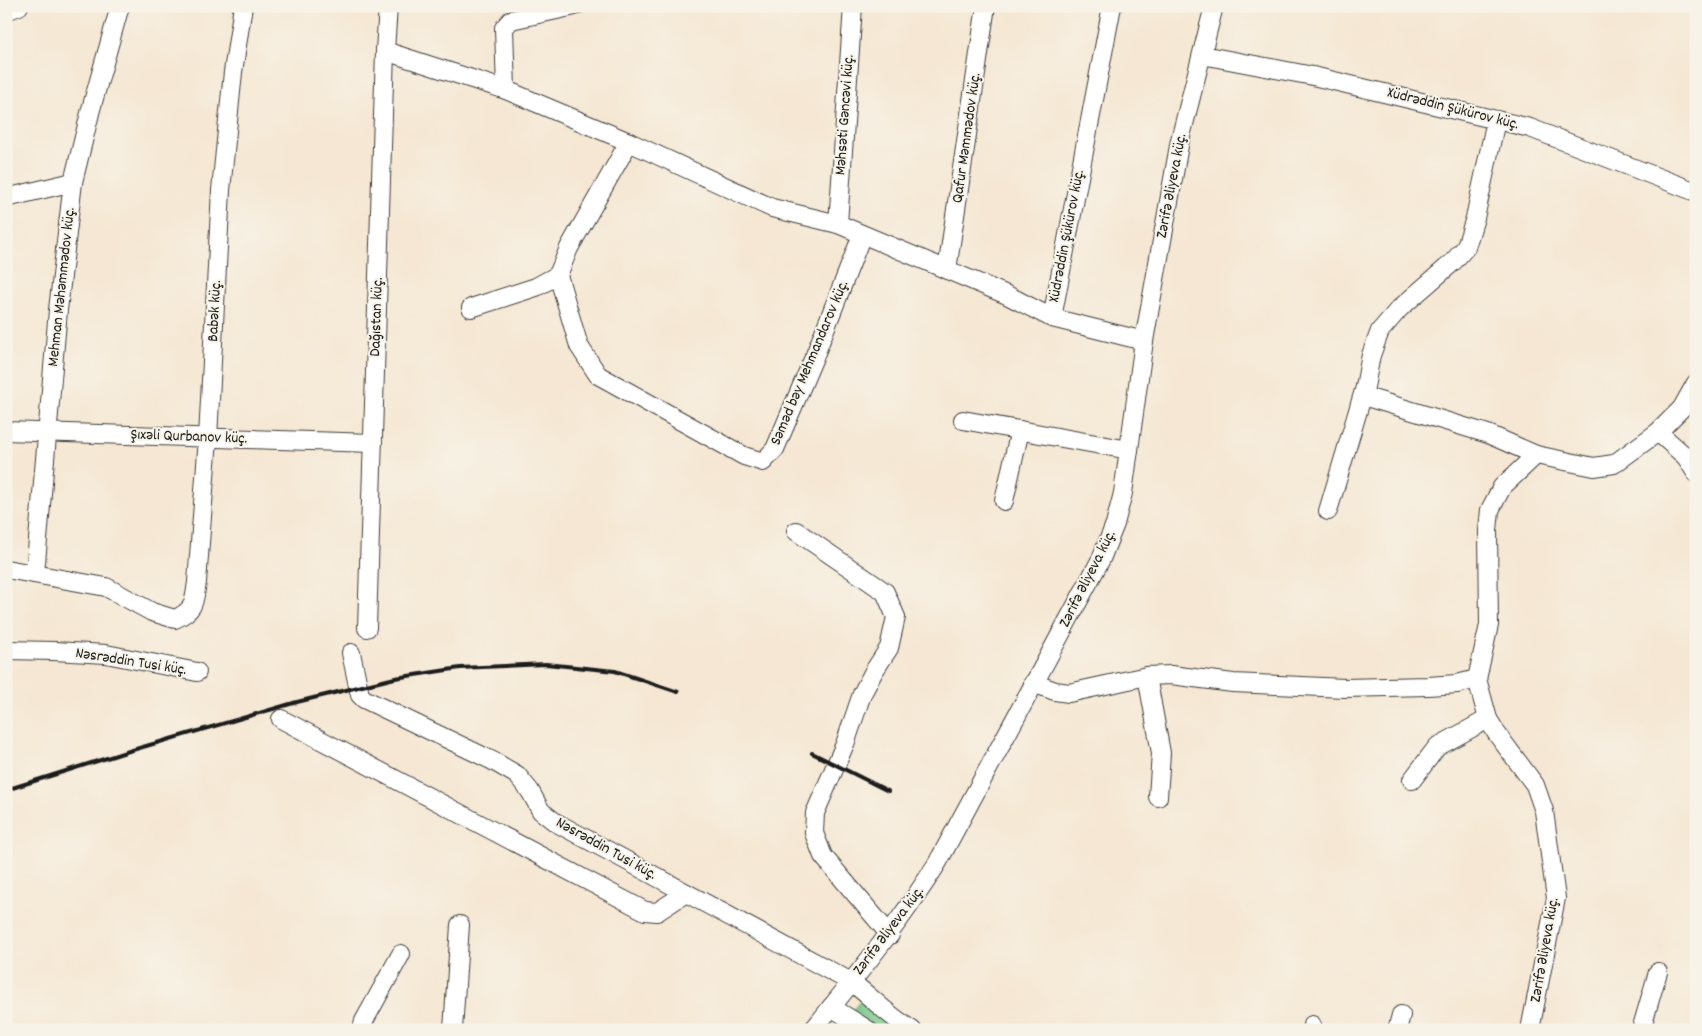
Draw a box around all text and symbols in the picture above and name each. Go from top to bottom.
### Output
street label: Məhsəti Gəncəvi küç. [829,54,861,176]
street label: Qafur Məmmədov küç. [946,71,988,205]
street label: Xüdrəddin Şükürov küç. [1385,82,1521,136]
street label: Zərifə Əliyeva küç. [1151,132,1193,240]
street label: Xüdrəddin Şükürov küç. [1043,168,1091,304]
street label: Mehman Məhəmmədov küç. [42,206,82,368]
street label: Dağıstan küç. [364,277,390,357]
street label: Səməd bəy Mehmandarov küç. [765,277,855,449]
street label: Babək küç. [202,280,228,342]
street label: Şıxəli Qurbanov küç. [130,423,248,451]
street label: Zərifə Əliyeva küç. [1054,526,1122,632]
street label: Nəsrəddin Tusi küç. [74,642,188,682]
street label: Nəsrəddin Tusi küç. [551,812,661,886]
street label: Zərifə Əliyeva küç. [848,882,930,980]
street label: Zərifə Əliyeva küç. [1524,896,1566,1004]

